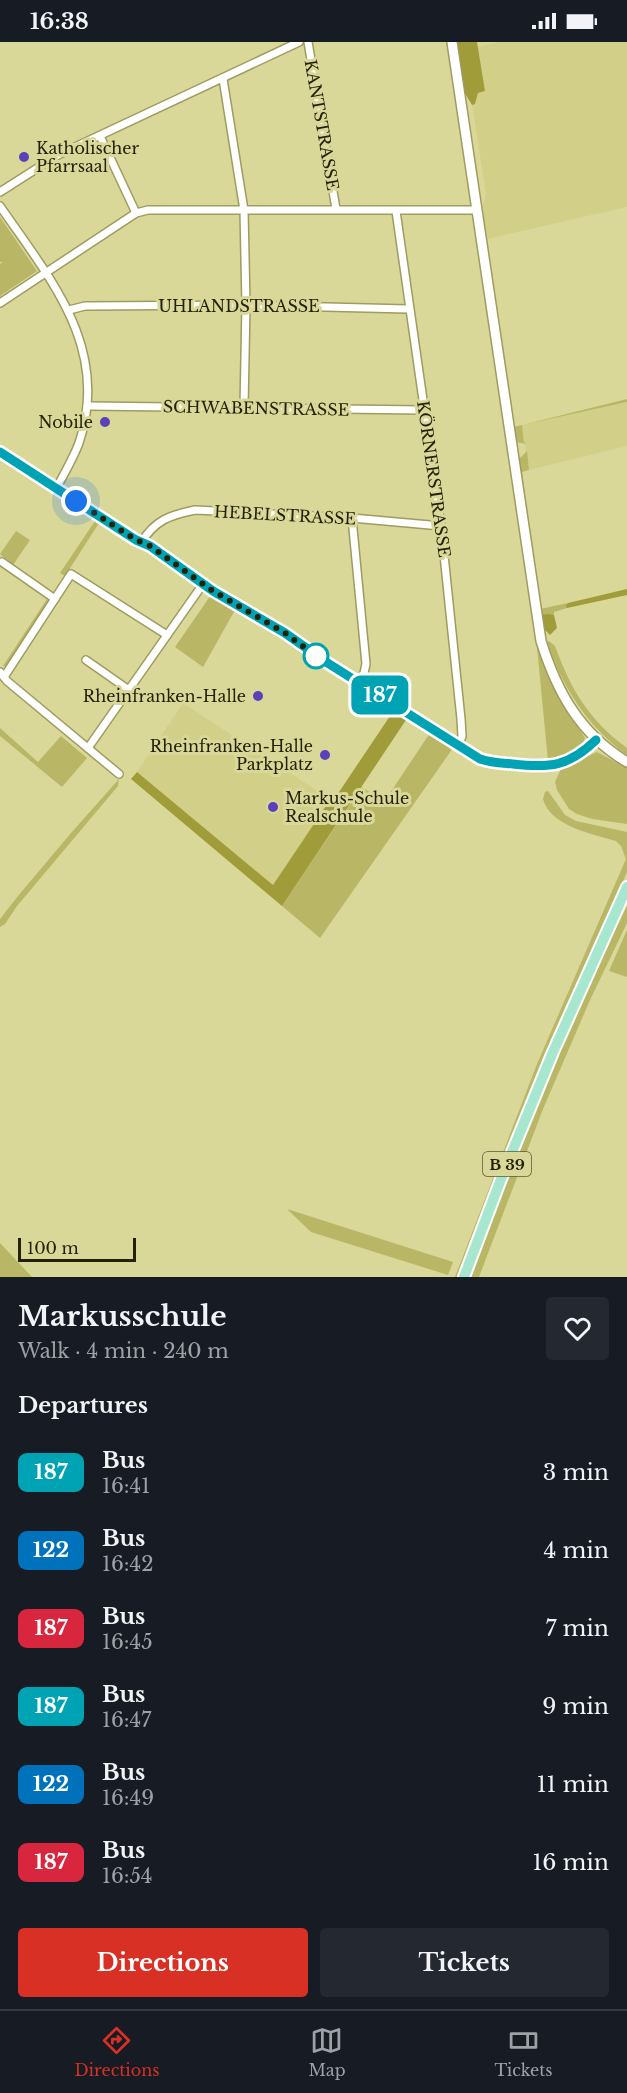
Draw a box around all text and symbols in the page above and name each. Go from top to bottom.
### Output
text: 16:38 [30,8,89,35]
street label: KANTSTRASSE [301,58,343,192]
place label: Katholischer Pfarrsaal [36,138,140,176]
marker: Katholischer Pfarrsaal [17,150,31,164]
street label: UHLANDSTRASSE [158,296,320,316]
street label: SCHWABENSTRASSE [163,396,349,420]
street label: KÖRNERSTRASSE [413,399,455,559]
place label: Nobile [38,412,93,432]
marker: Nobile [98,415,112,429]
your location [61,486,91,516]
street label: HEBELSTRASSE [214,501,356,529]
unlabelled marker [303,643,329,669]
line badge: 187 [346,676,415,714]
text: 187 [363,682,397,708]
place label: Rheinfranken-Halle [83,686,246,706]
marker: Rheinfranken-Halle [251,689,265,703]
place label: Rheinfranken-Halle Parkplatz [150,736,313,774]
marker: Rheinfranken-Halle Parkplatz [318,748,332,762]
place label: Markus-Schule Realschule [285,788,409,826]
marker: Markus-Schule Realschule [266,800,280,814]
road number: B 39 [483,1152,531,1176]
scale bar [18,1235,136,1262]
text: 100 m [27,1238,79,1258]
button: heart [546,1297,609,1360]
text: Markusschule [18,1299,227,1334]
text: Walk · 4 min · 240 m [18,1339,229,1363]
text: Departures [18,1392,148,1419]
text: Bus [102,1447,145,1474]
text: 187 [34,1459,68,1485]
text: 3 min [543,1459,609,1486]
text: 16:41 [102,1474,150,1498]
text: Bus [102,1525,145,1552]
text: 122 [33,1537,69,1563]
text: 4 min [544,1537,609,1564]
text: 16:42 [102,1552,154,1576]
text: Bus [102,1603,145,1630]
text: 187 [34,1615,68,1641]
text: 7 min [545,1615,609,1642]
text: 16:45 [102,1630,153,1654]
text: Bus [102,1681,145,1708]
text: 187 [34,1693,68,1719]
text: 9 min [542,1693,609,1720]
text: 16:47 [102,1708,151,1732]
text: Bus [102,1759,145,1786]
text: 122 [33,1771,69,1797]
text: 11 min [537,1771,609,1798]
text: 16:49 [102,1786,154,1810]
text: Bus [102,1837,145,1864]
text: 187 [34,1849,68,1875]
text: 16 min [532,1849,609,1876]
text: 16:54 [102,1864,153,1888]
button: Directions [18,1928,308,1997]
button: Tickets [320,1928,609,1997]
tab: Directions [74,2024,160,2080]
tab: Map [308,2024,346,2080]
tab: Tickets [494,2024,553,2080]

